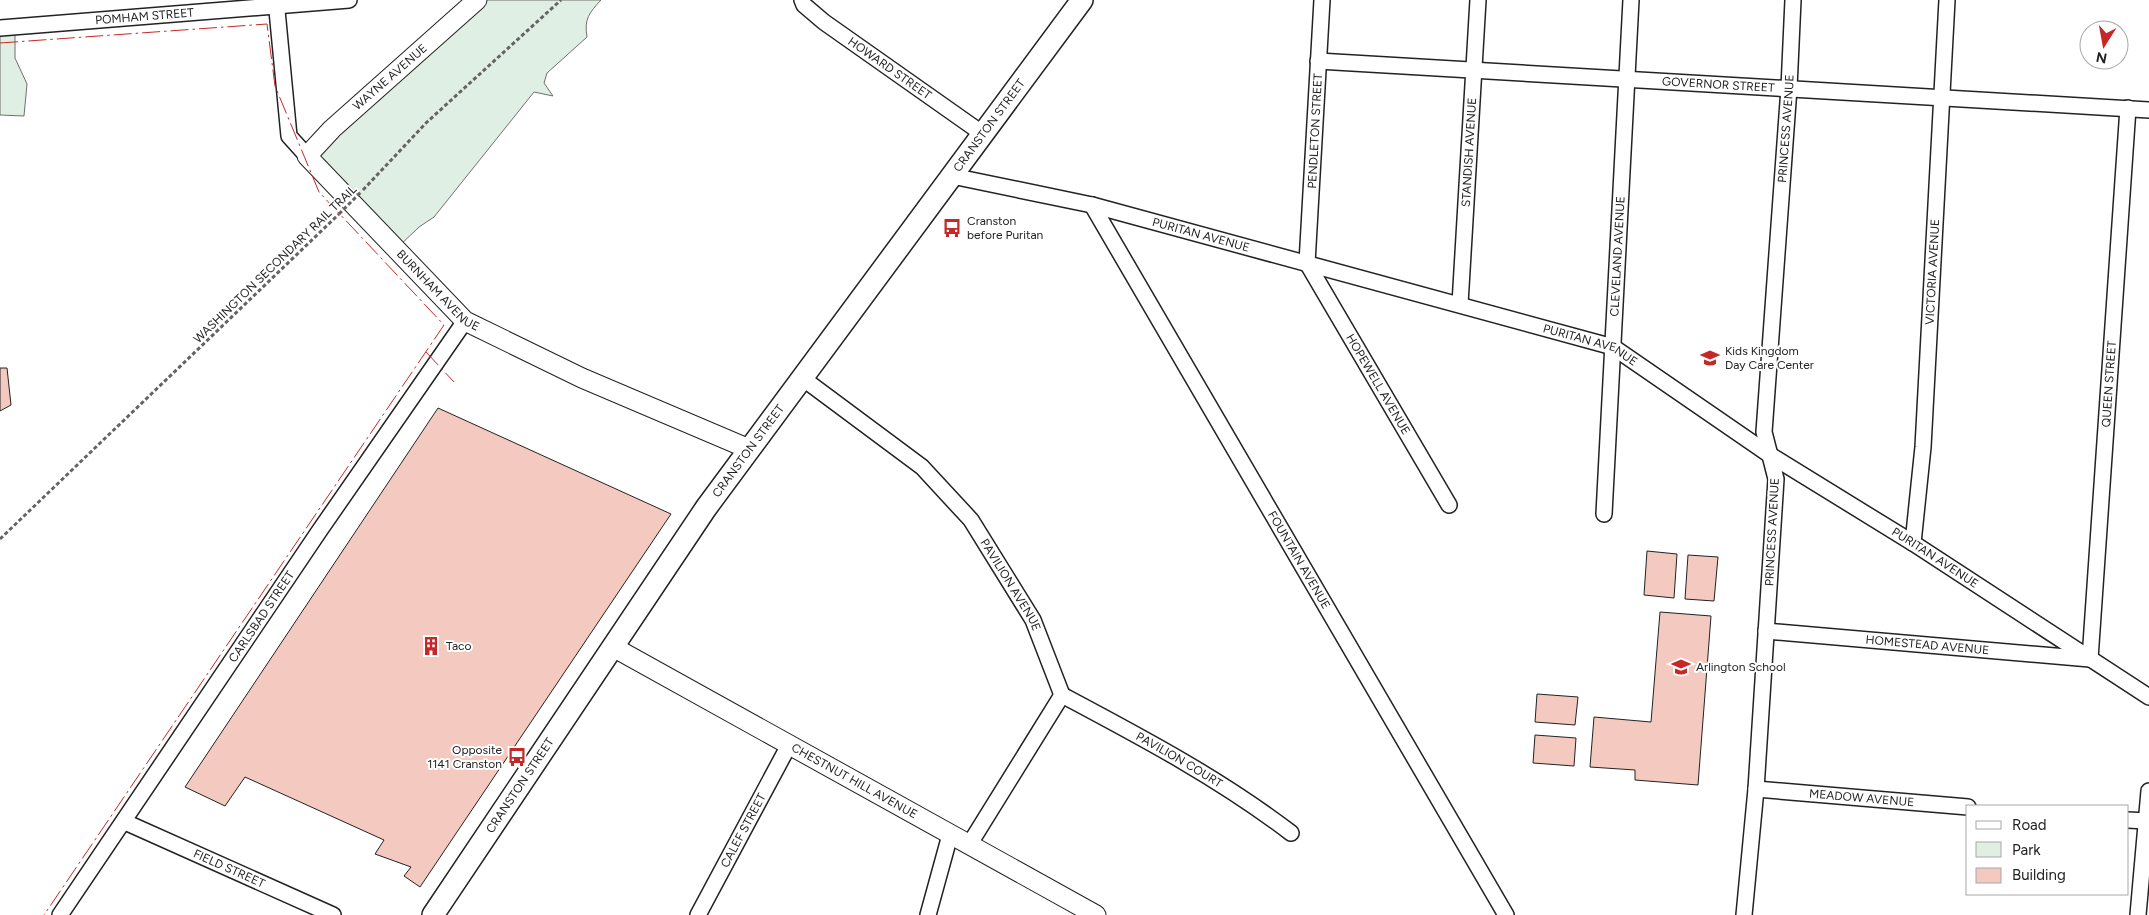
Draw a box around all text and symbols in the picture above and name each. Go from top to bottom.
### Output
street label: POMHAM STREET [95,5,195,27]
north arrow [2079,20,2129,70]
street label: HOWARD STREET [845,34,934,103]
street label: WAYNE AVENUE [350,41,430,113]
text: N [2095,48,2109,67]
street label: PENDLETON STREET [1305,73,1325,189]
street label: GOVERNOR STREET [1662,74,1775,95]
street label: PRINCESS AVENUE [1775,74,1797,183]
street label: CRANSTON STREET [950,76,1028,174]
street label: STANDISH AVENUE [1459,97,1479,207]
street label: WASHINGTON SECONDARY RAIL TRAIL [191,182,360,346]
street label: CLEVELAND AVENUE [1607,196,1628,317]
place label: Cranston before Puritan [967,214,1044,242]
street label: PURITAN AVENUE [1151,215,1251,255]
bus stop icon: Cranston before Puritan [941,217,963,239]
street label: VICTORIA AVENUE [1923,218,1942,325]
street label: BURNHAM AVENUE [394,247,482,334]
street label: PURITAN AVENUE [1542,321,1640,369]
street label: HOPEWELL AVENUE [1343,331,1413,437]
street label: QUEEN STREET [2099,340,2119,428]
place label: Kids Kingdom Day Care Center [1725,344,1814,372]
school or university icon: Kids Kingdom Day Care Center [1699,347,1721,369]
street label: CRANSTON STREET [709,402,787,500]
street label: PRINCESS AVENUE [1762,478,1782,586]
street label: FOUNTAIN AVENUE [1265,509,1333,612]
street label: PURITAN AVENUE [1889,525,1981,591]
street label: PAVILION AVENUE [977,536,1043,633]
street label: CARLSBAD STREET [226,568,297,665]
street label: HOMESTEAD AVENUE [1865,633,1990,657]
building icon: Taco [420,635,442,657]
place label: Taco [446,639,471,653]
school or university icon: Arlington School [1670,656,1692,678]
place label: Arlington School [1696,660,1786,674]
street label: PAVILION COURT [1134,729,1225,791]
street label: CRANSTON STREET [483,735,557,836]
street label: CHESTNUT HILL AVENUE [789,740,920,821]
place label: Opposite 1141 Cranston [427,743,502,771]
bus stop icon: Opposite 1141 Cranston [506,746,528,768]
street label: MEADOW AVENUE [1809,787,1915,809]
street label: CALEF STREET [718,791,769,870]
legend [1966,805,2129,895]
text: Road [2012,816,2047,834]
text: Park [2012,841,2041,859]
street label: FIELD STREET [191,846,267,891]
text: Building [2012,866,2066,884]

